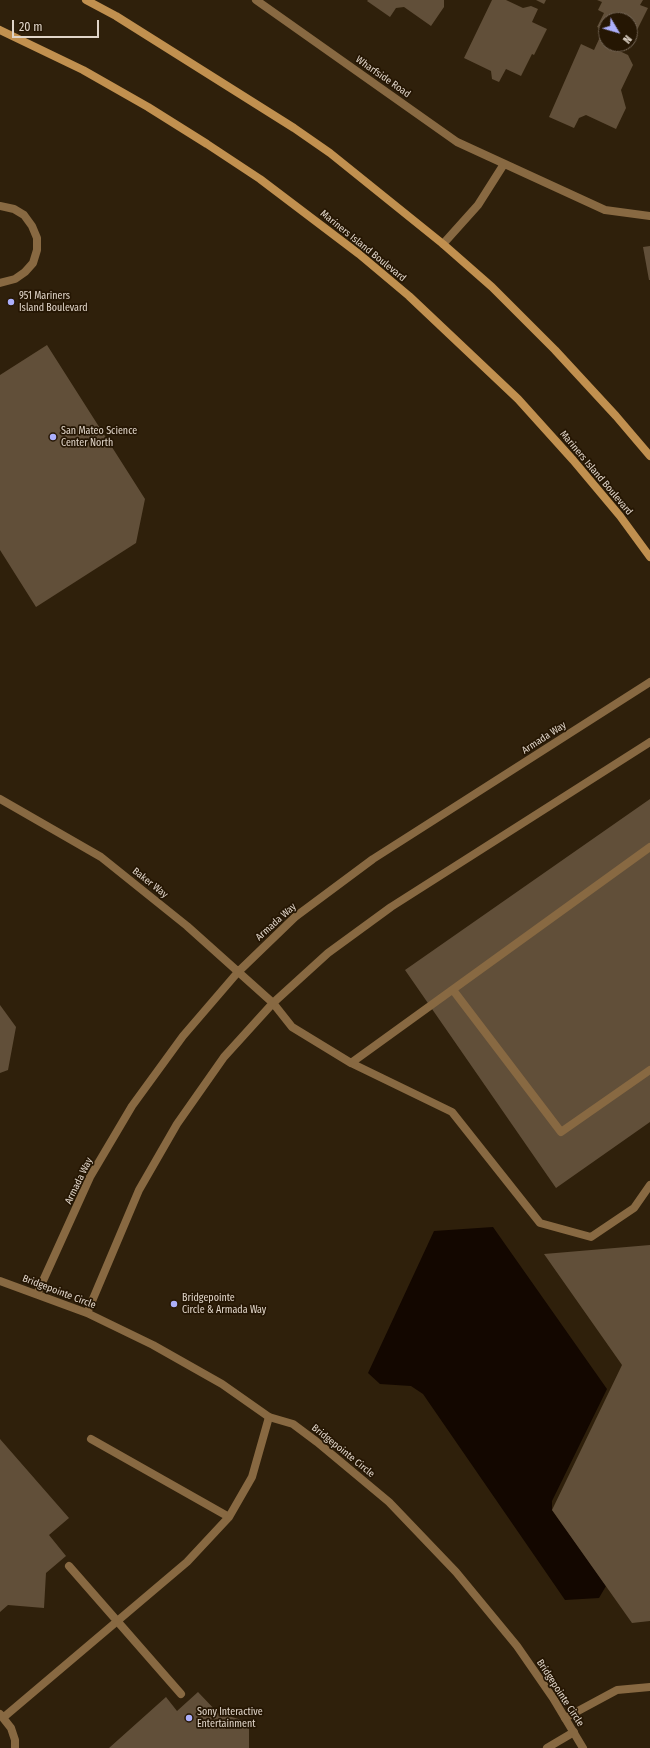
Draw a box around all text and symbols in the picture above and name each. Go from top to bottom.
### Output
scale bar [14,12,101,38]
north arrow [598,12,638,52]
text: 20 m [19,20,43,34]
text: N [620,32,634,46]
street label: Wharfside Road [353,54,413,100]
street label: Mariners Island Boulevard [318,208,408,284]
place label: 951 Mariners Island Boulevard [19,290,88,314]
marker: 951 Mariners Island Boulevard [6,297,16,307]
place label: San Mateo Science Center North [61,425,137,448]
street label: Mariners Island Boulevard [557,428,635,518]
marker: San Mateo Science Center North [48,432,58,442]
street label: Armada Way [520,719,568,757]
street label: Baker Way [130,865,170,901]
street label: Armada Way [253,901,299,943]
street label: Armada Way [63,1156,95,1206]
street label: Bridgepointe Circle [21,1272,97,1312]
place label: Bridgepointe Circle & Armada Way [182,1292,266,1316]
marker: Bridgepointe Circle & Armada Way [169,1299,179,1309]
street label: Bridgepointe Circle [309,1422,377,1480]
street label: Bridgepointe Circle [534,1657,586,1729]
place label: Sony Interactive Entertainment [197,1706,263,1730]
marker: Sony Interactive Entertainment [184,1713,194,1723]

